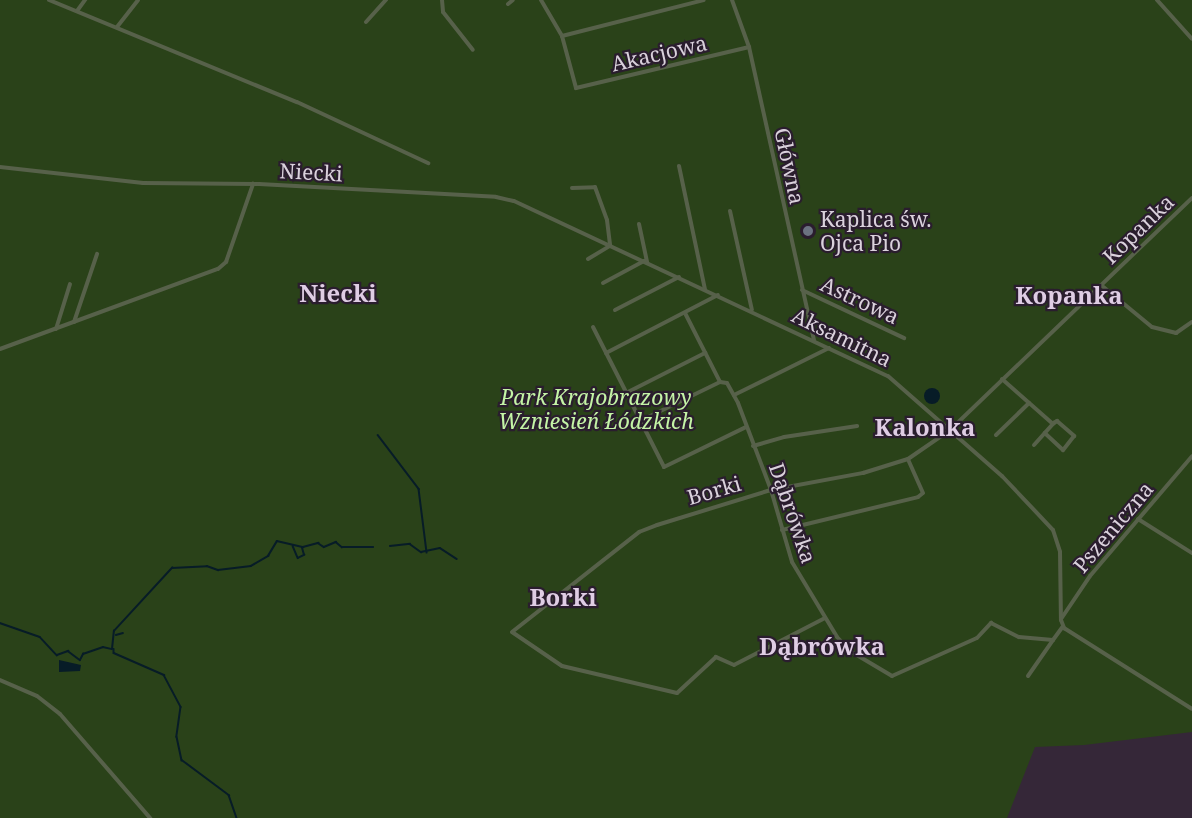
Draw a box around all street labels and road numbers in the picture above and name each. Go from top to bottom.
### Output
street label: Akacjowa [609,30,709,76]
street label: Główna [770,126,810,206]
street label: Niecki [279,158,343,186]
street label: Kopanka [1097,189,1179,269]
street label: Astrowa [817,271,903,329]
street label: Aksamitna [788,302,896,372]
street label: Dąbrówka [764,460,822,566]
street label: Borki [684,470,744,510]
street label: Pszeniczna [1068,476,1158,578]

